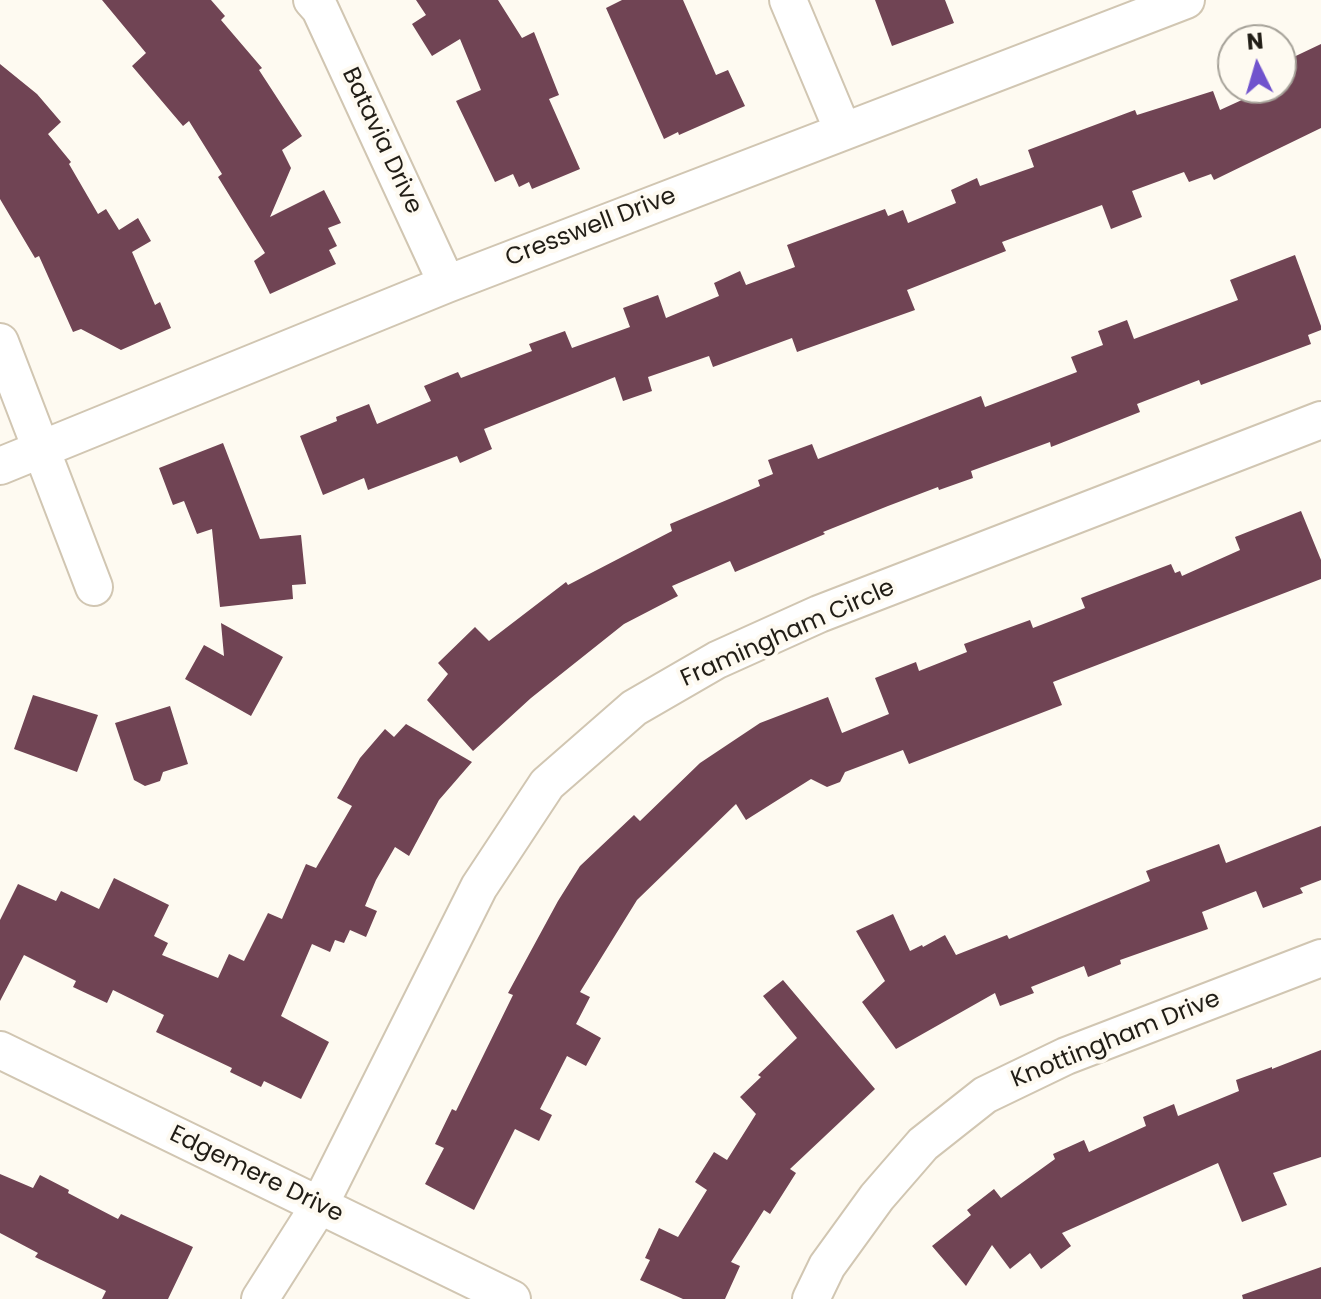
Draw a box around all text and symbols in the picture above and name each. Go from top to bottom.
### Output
north arrow [1217,24,1297,104]
text: N [1245,25,1265,58]
street label: Batavia Drive [335,63,427,219]
street label: Cresswell Drive [502,182,680,274]
street label: Framingham Circle [677,574,899,694]
street label: Knottingham Drive [1007,985,1225,1095]
street label: Edgemere Drive [164,1120,348,1230]

